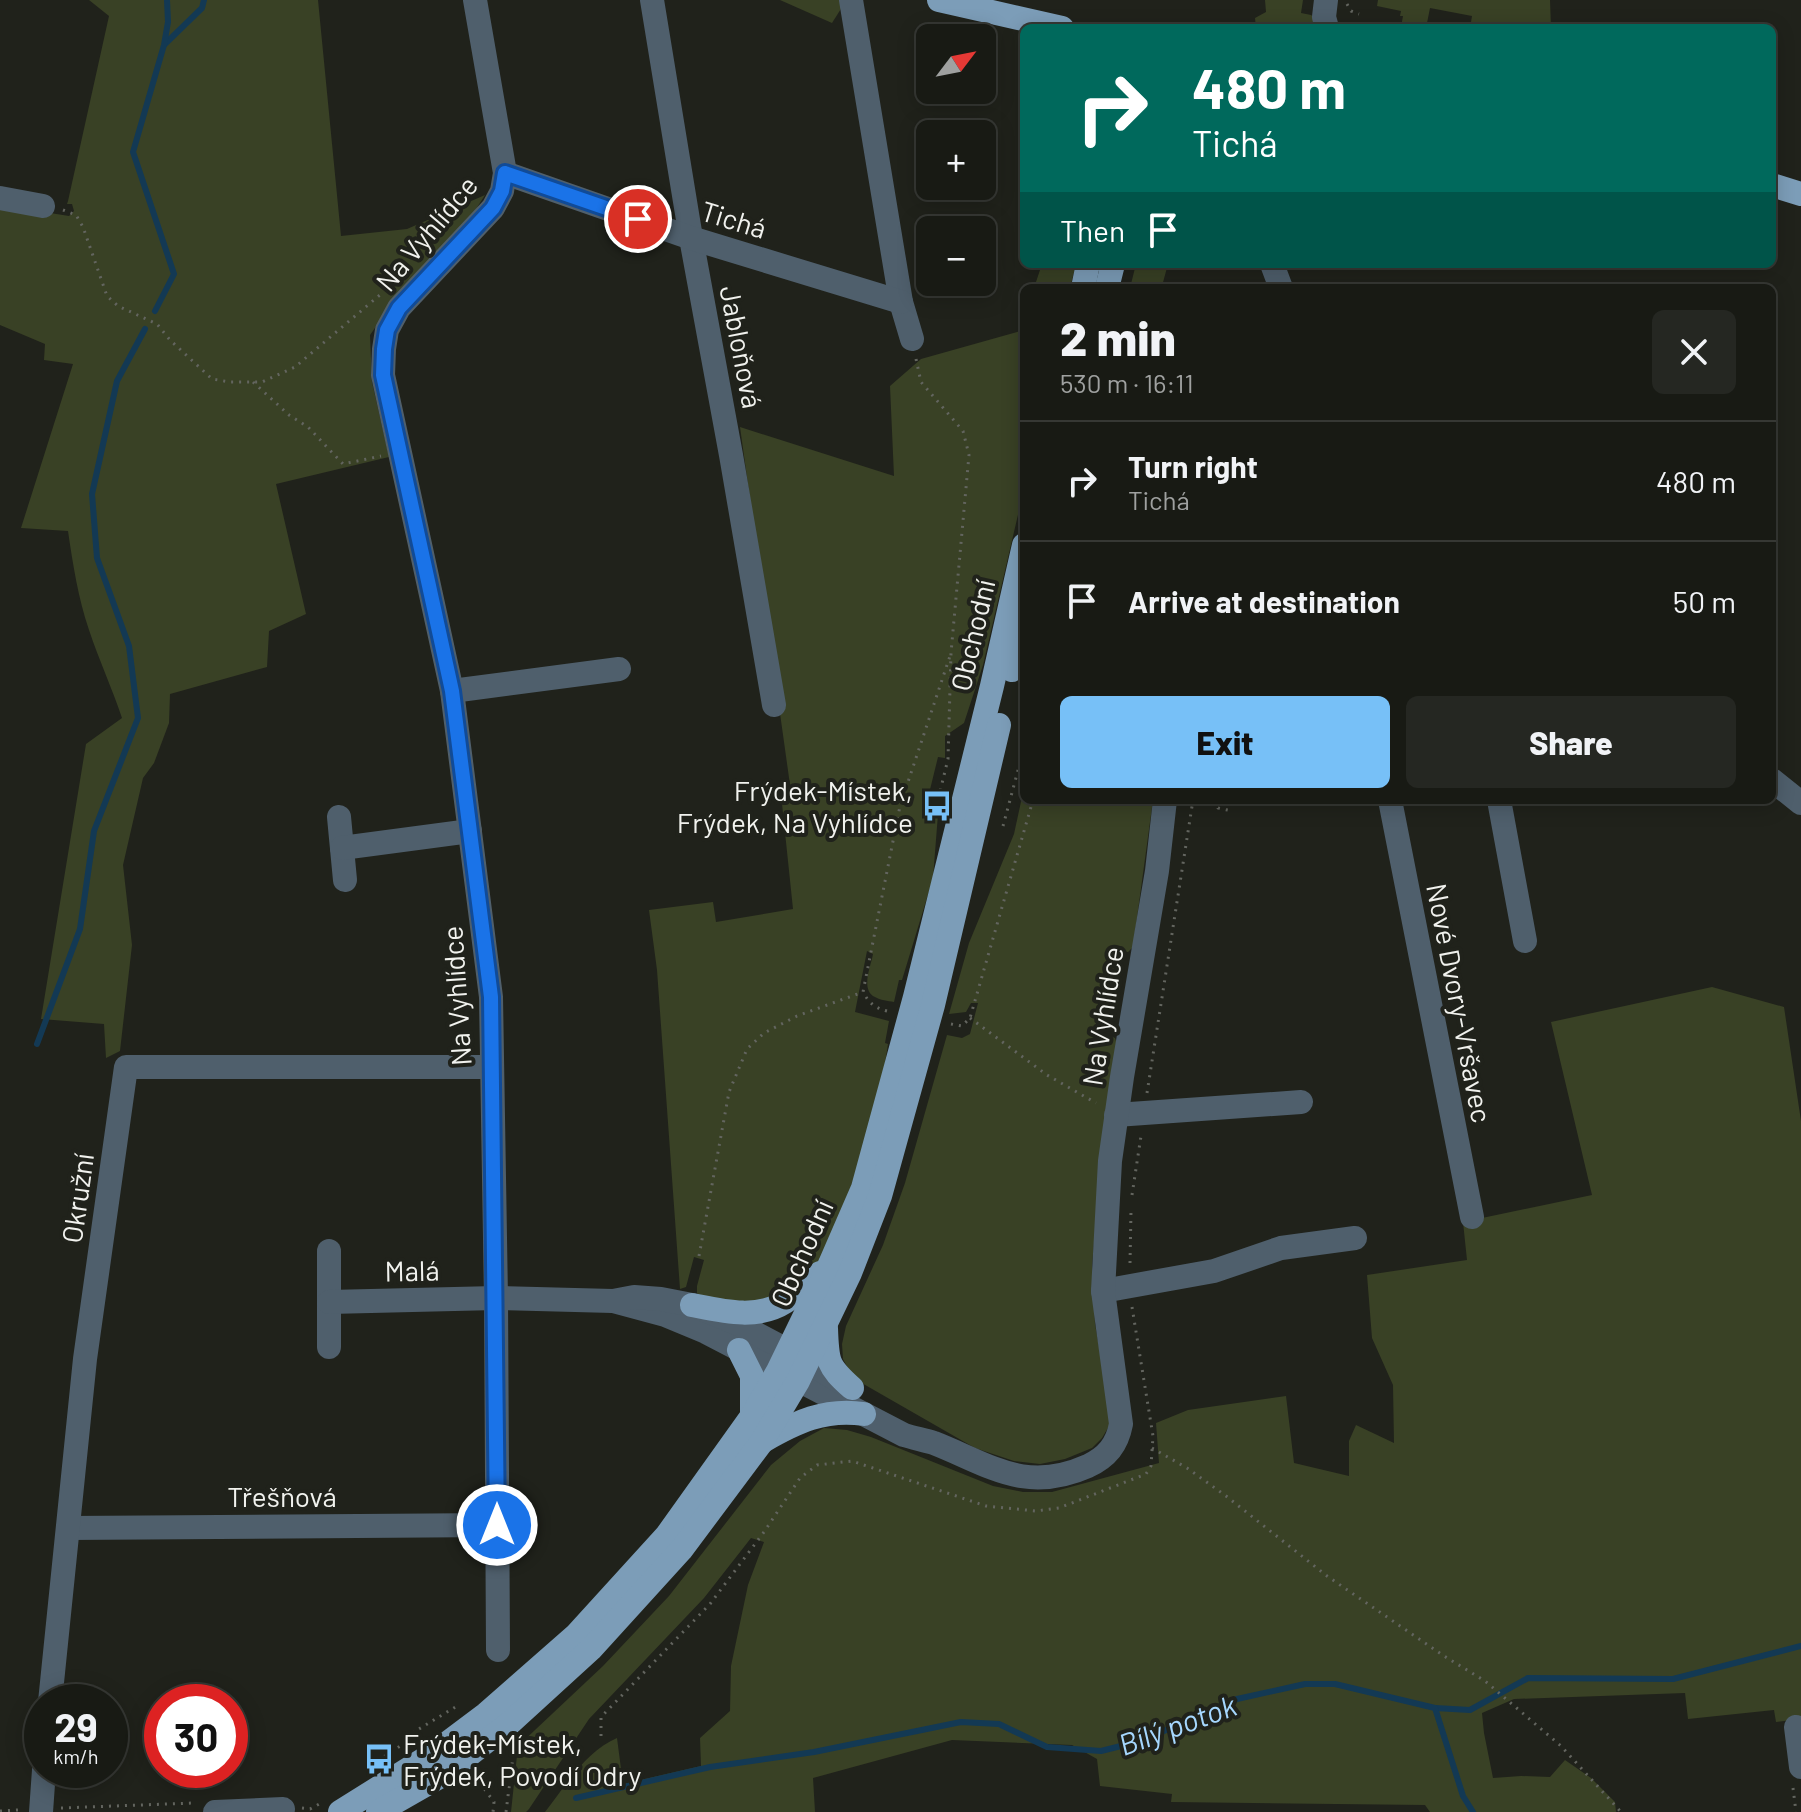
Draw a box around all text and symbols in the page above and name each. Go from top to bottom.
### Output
north arrow [916,24,996,104]
map controls [916,24,996,296]
text: 480 m [1192,53,1346,120]
icon: right [1060,56,1164,160]
button: + [916,120,996,200]
text: Tichá [1192,121,1278,164]
street label: Na Vyhlídce [368,168,484,298]
pin [604,185,672,253]
street label: Tichá [697,193,771,245]
icon: arrive [616,197,660,241]
icon: arrive [1141,208,1185,252]
text: Then [1060,212,1125,248]
button: − [916,216,996,296]
street label: Jabloňová [713,283,771,411]
text: 2 min [1060,308,1176,366]
button: close [1652,310,1736,394]
text: 530 m · 16:11 [1060,367,1194,398]
text: Turn right [1128,448,1258,484]
icon: right [1060,459,1104,503]
text: 480 m [1656,463,1736,499]
text: Tichá [1128,484,1190,515]
street label: Obchodní [943,576,1001,694]
icon: arrive [1060,579,1104,623]
text: Arrive at destination [1128,583,1400,619]
text: 50 m [1673,583,1736,619]
button: Exit [1060,696,1390,788]
button: Share [1406,696,1736,788]
place label: Frýdek-Místek, Frýdek, Na Vyhlídce [677,773,913,839]
bus stop icon: Frýdek-Místek, Frýdek, Na Vyhlídce [920,789,954,823]
street label: Nové Dvory-Vršavec [1420,881,1500,1125]
street label: Na Vyhlídce [434,925,478,1067]
street label: Na Vyhlídce [1074,944,1130,1088]
street label: Okružní [54,1151,100,1245]
street label: Obchodní [762,1194,840,1312]
street label: Malá [384,1253,440,1287]
street label: Třešňová [227,1479,337,1513]
position arrow [455,1483,539,1567]
speed limit sign: 30 [144,1684,248,1788]
water label: Bílý potok [1113,1686,1241,1762]
text: 29 [54,1702,98,1750]
place label: Frýdek-Místek, Frýdek, Povodí Odry [403,1726,642,1792]
bus stop icon: Frýdek-Místek, Frýdek, Povodí Odry [362,1742,396,1776]
text: km/h [53,1744,99,1768]

